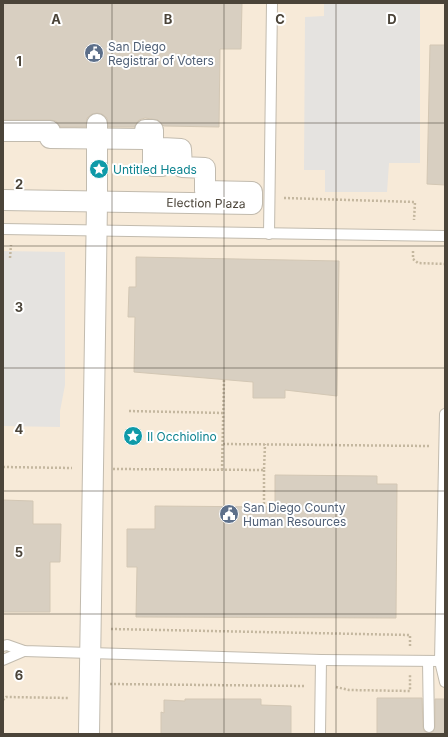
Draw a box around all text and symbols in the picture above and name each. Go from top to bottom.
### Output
text: A [51,11,61,27]
text: B [164,11,173,27]
text: C [275,11,285,27]
text: D [387,11,397,27]
place label: San Diego Registrar of Voters [108,39,214,68]
public building icon: San Diego Registrar of Voters [83,42,105,64]
text: 1 [16,53,22,69]
place icon: Untitled Heads [88,158,110,180]
place label: Untitled Heads [113,162,197,177]
text: 2 [15,176,23,192]
street label: Election Plaza [166,195,246,211]
text: 3 [15,299,23,315]
text: 4 [15,421,24,437]
place icon: Il Occhiolino [122,425,144,447]
place label: Il Occhiolino [147,429,217,444]
place label: San Diego County Human Resources [243,500,346,529]
public building icon: San Diego County Human Resources [218,503,240,525]
text: 5 [15,544,23,560]
text: 6 [15,667,23,683]

